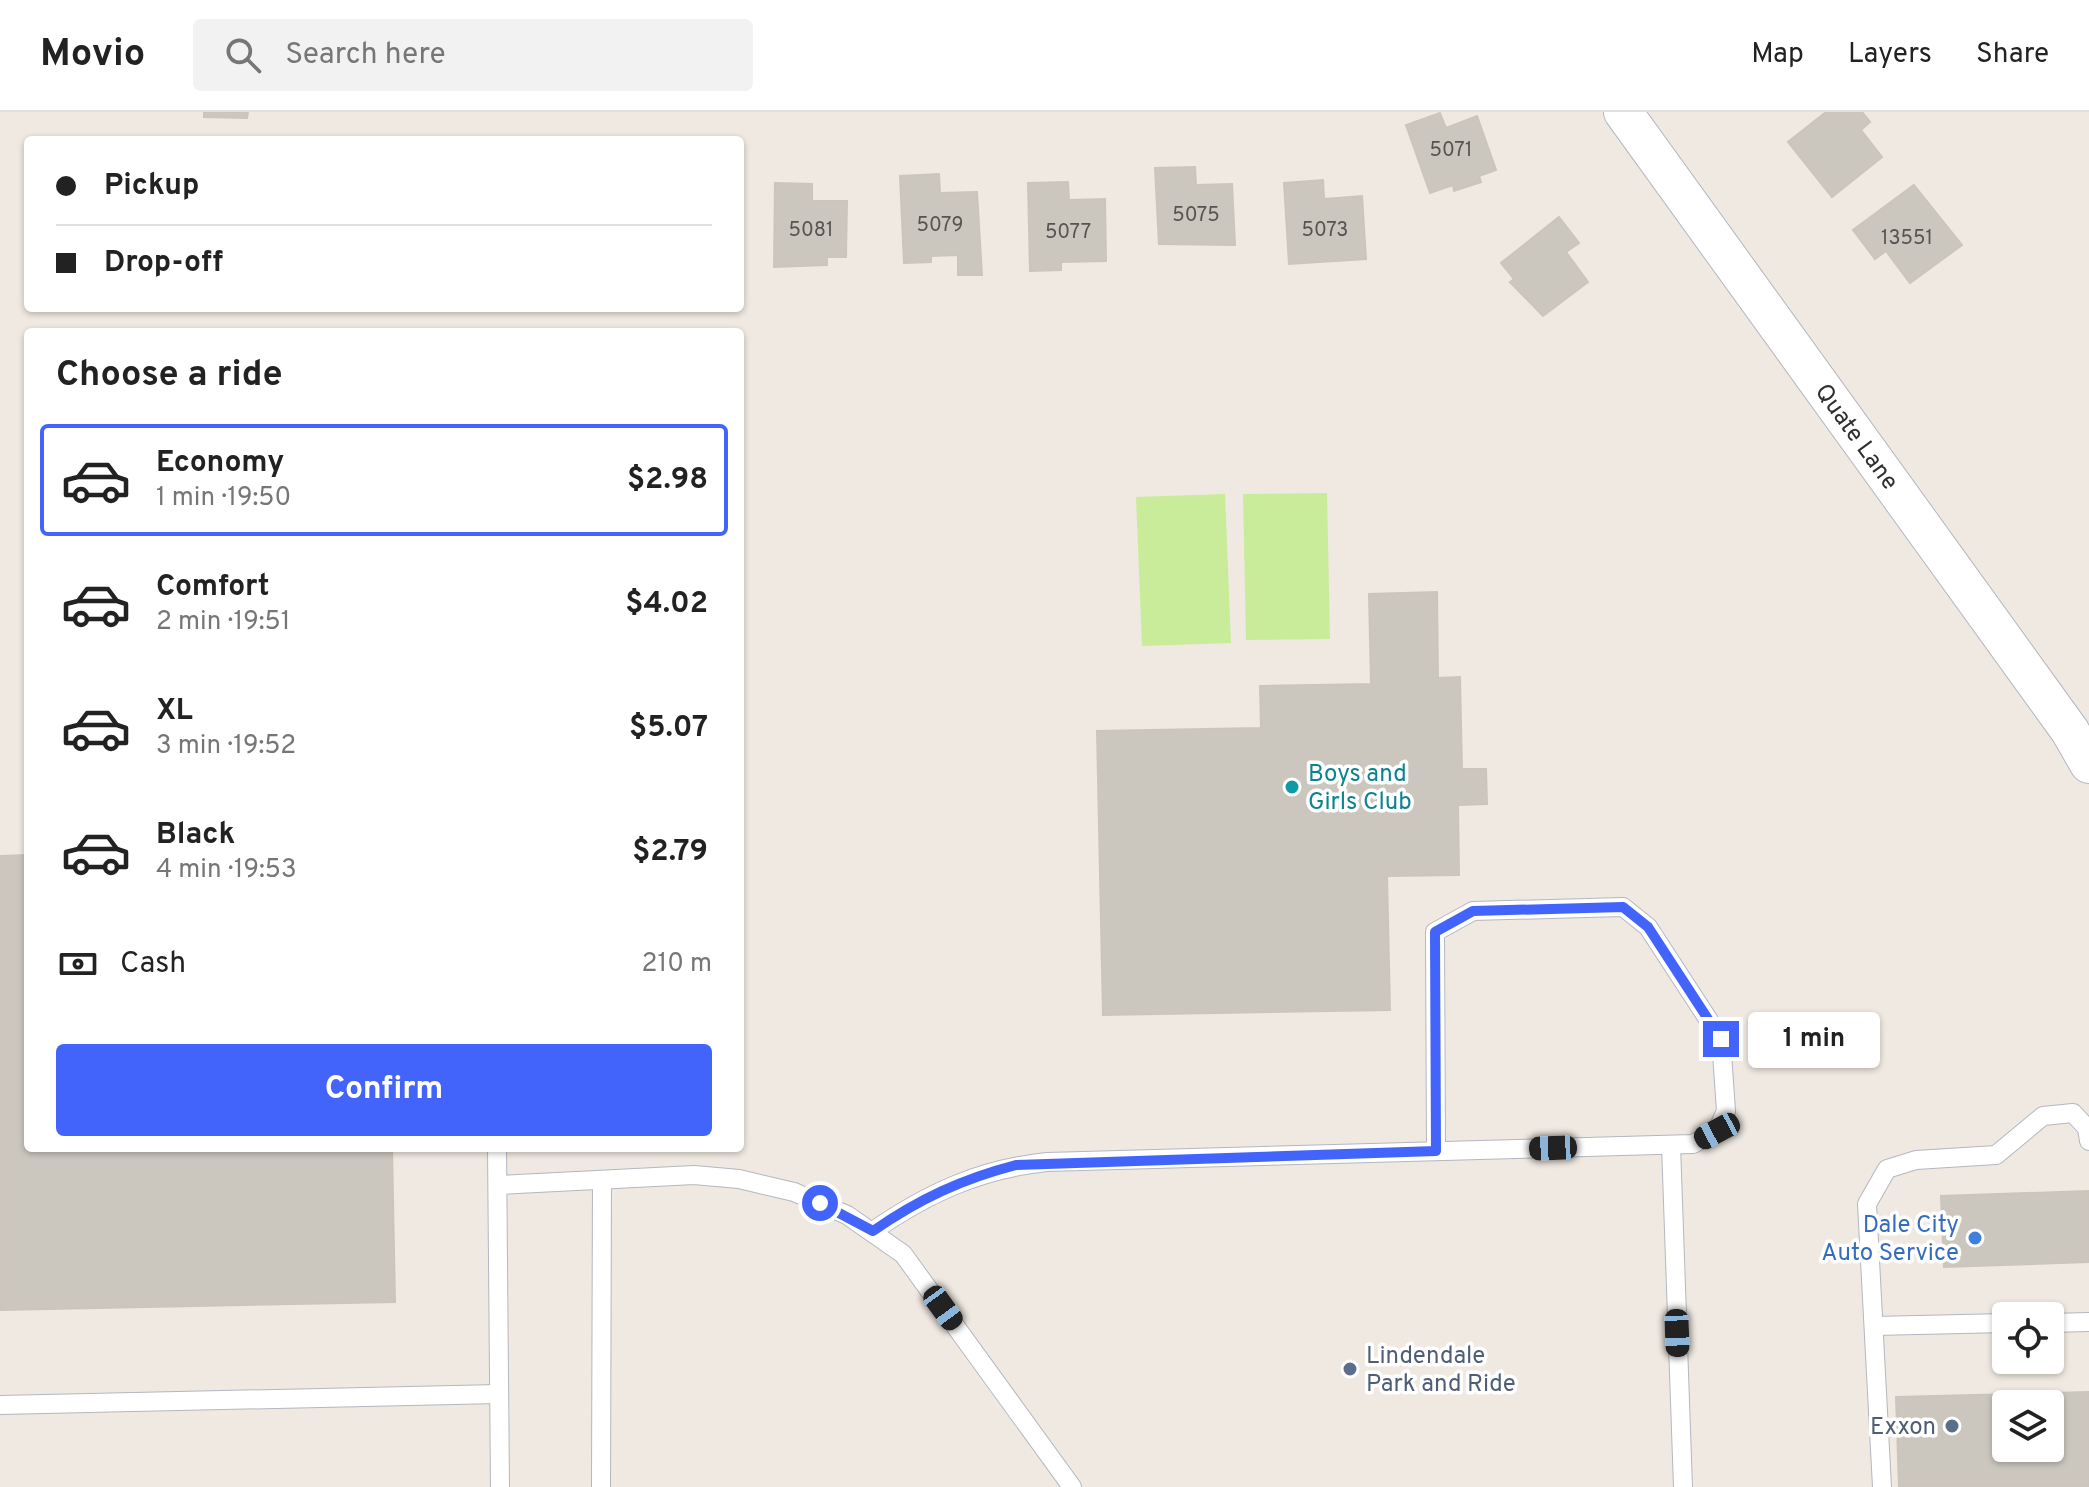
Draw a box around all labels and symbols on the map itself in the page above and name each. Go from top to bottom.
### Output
house number: 5071 [1430,138,1472,164]
house number: 5075 [1172,203,1220,229]
house number: 5079 [917,213,964,239]
house number: 5081 [789,218,833,244]
house number: 5073 [1302,218,1348,244]
house number: 5077 [1045,220,1091,246]
house number: 13551 [1881,226,1933,252]
street label: Quate Lane [1807,378,1904,497]
place label: Boys and Girls Club [1308,760,1412,818]
marker: Boys and Girls Club [1283,778,1301,796]
callout: 1 min [1749,1011,1881,1067]
route end [1703,1021,1739,1057]
car [1690,1109,1744,1153]
car [1529,1135,1577,1161]
route start [802,1185,838,1221]
place label: Dale City Auto Service [1821,1211,1959,1269]
marker: Dale City Auto Service [1966,1229,1984,1247]
car [919,1282,967,1334]
car [1664,1309,1690,1357]
place label: Lindendale Park and Ride [1366,1342,1516,1400]
marker: Lindendale Park and Ride [1341,1360,1359,1378]
place label: Exxon [1870,1413,1936,1443]
marker: Exxon [1943,1417,1961,1435]

